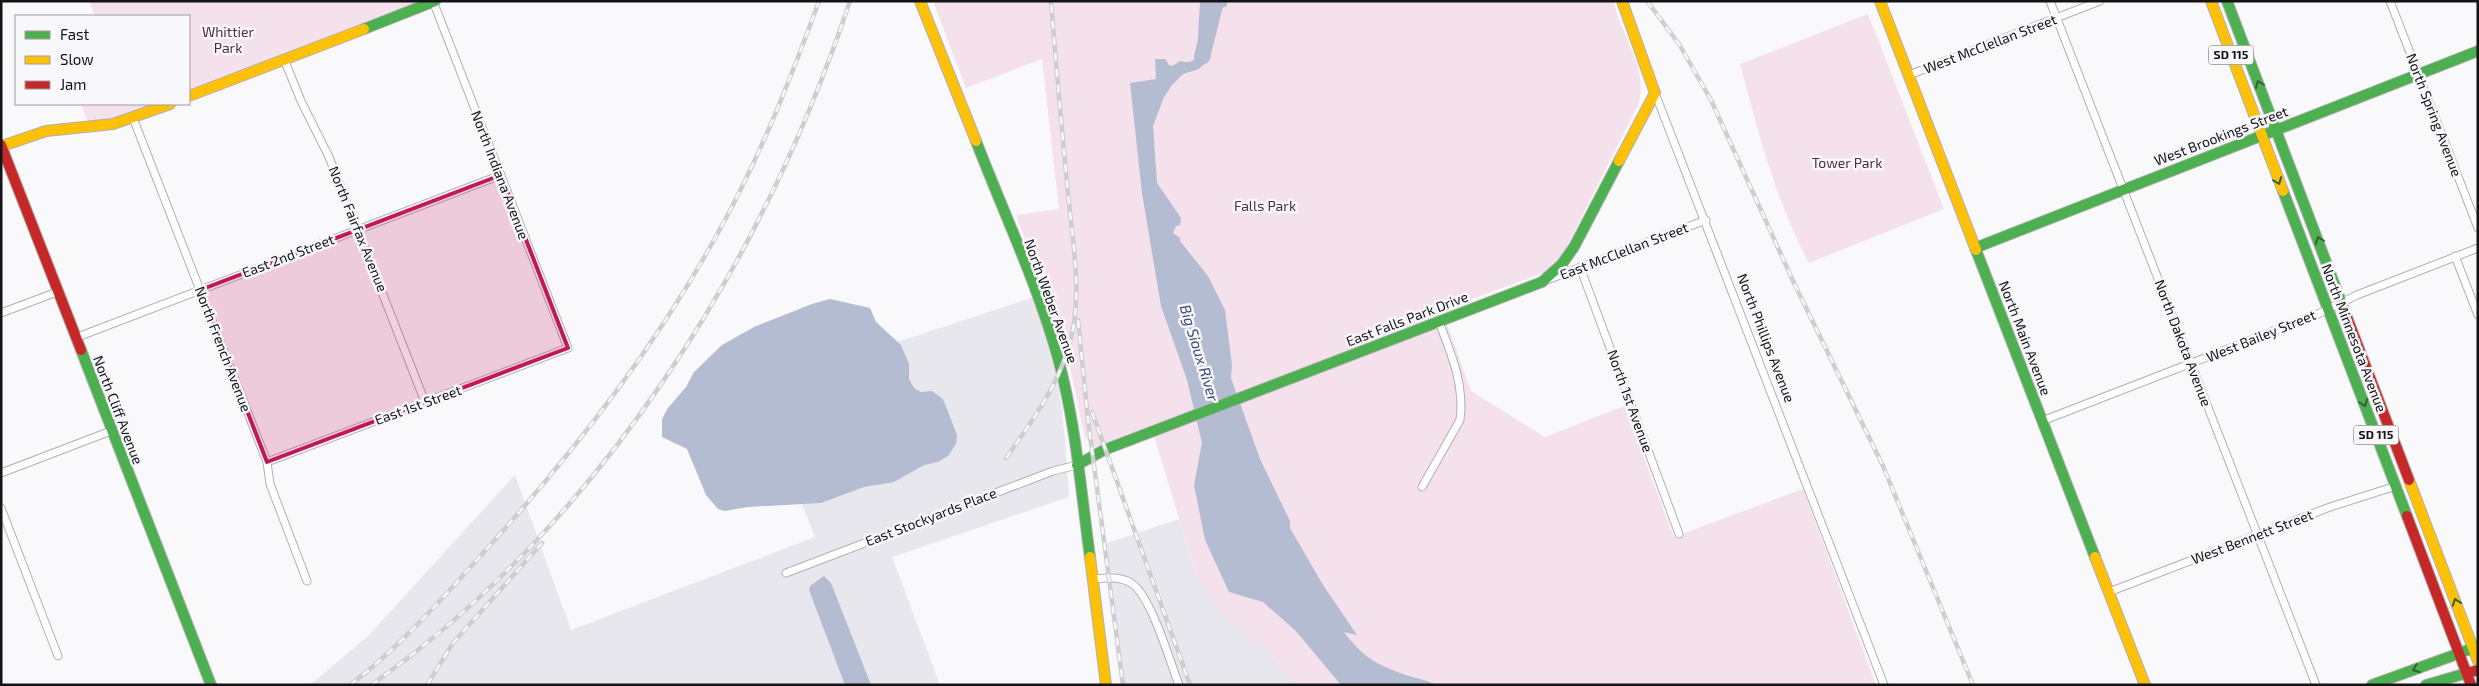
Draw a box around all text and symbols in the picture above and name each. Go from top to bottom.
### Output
street label: West McClellan Street [1921,10,2059,77]
legend [15,15,190,105]
park label: Whittier Park [202,23,254,56]
text: Fast [60,25,90,43]
road number: SD 115 [2208,46,2254,64]
text: Slow [60,50,94,68]
street label: North Spring Avenue [2403,51,2466,179]
text: Jam [60,75,86,93]
one-way arrow [2255,80,2265,89]
street label: West Brookings Street [2152,102,2290,169]
street label: North Indiana Avenue [468,108,533,242]
park label: Tower Park [1812,154,1882,171]
street label: North Fairfax Avenue [325,163,391,294]
one-way arrow [2272,176,2283,185]
park label: Falls Park [1234,197,1296,214]
street label: East McClellan Street [1557,218,1690,283]
street label: East 2nd Street [239,230,336,281]
street label: North Weber Avenue [1021,236,1082,365]
one-way arrow [2314,237,2324,245]
street label: North Minnesota Avenue [2318,261,2391,414]
street label: North Phillips Avenue [1734,271,1799,405]
street label: North Dakota Avenue [2151,277,2216,409]
street label: North Main Avenue [1996,278,2055,397]
street label: North French Avenue [192,284,255,414]
street label: East Falls Park Drive [1343,287,1470,350]
water label: Big Sioux River [1177,302,1224,404]
street label: West Bailey Street [2204,306,2318,365]
street label: North 1st Avenue [1604,347,1657,454]
street label: North Cliff Avenue [90,353,147,467]
street label: East 1st Street [372,381,464,428]
one-way arrow [2358,398,2368,407]
road number: SD 115 [2354,426,2398,444]
street label: East Stockyards Place [863,484,999,549]
street label: West Bennett Street [2189,506,2315,568]
one-way arrow [2452,598,2462,607]
one-way arrow [2412,663,2421,673]

